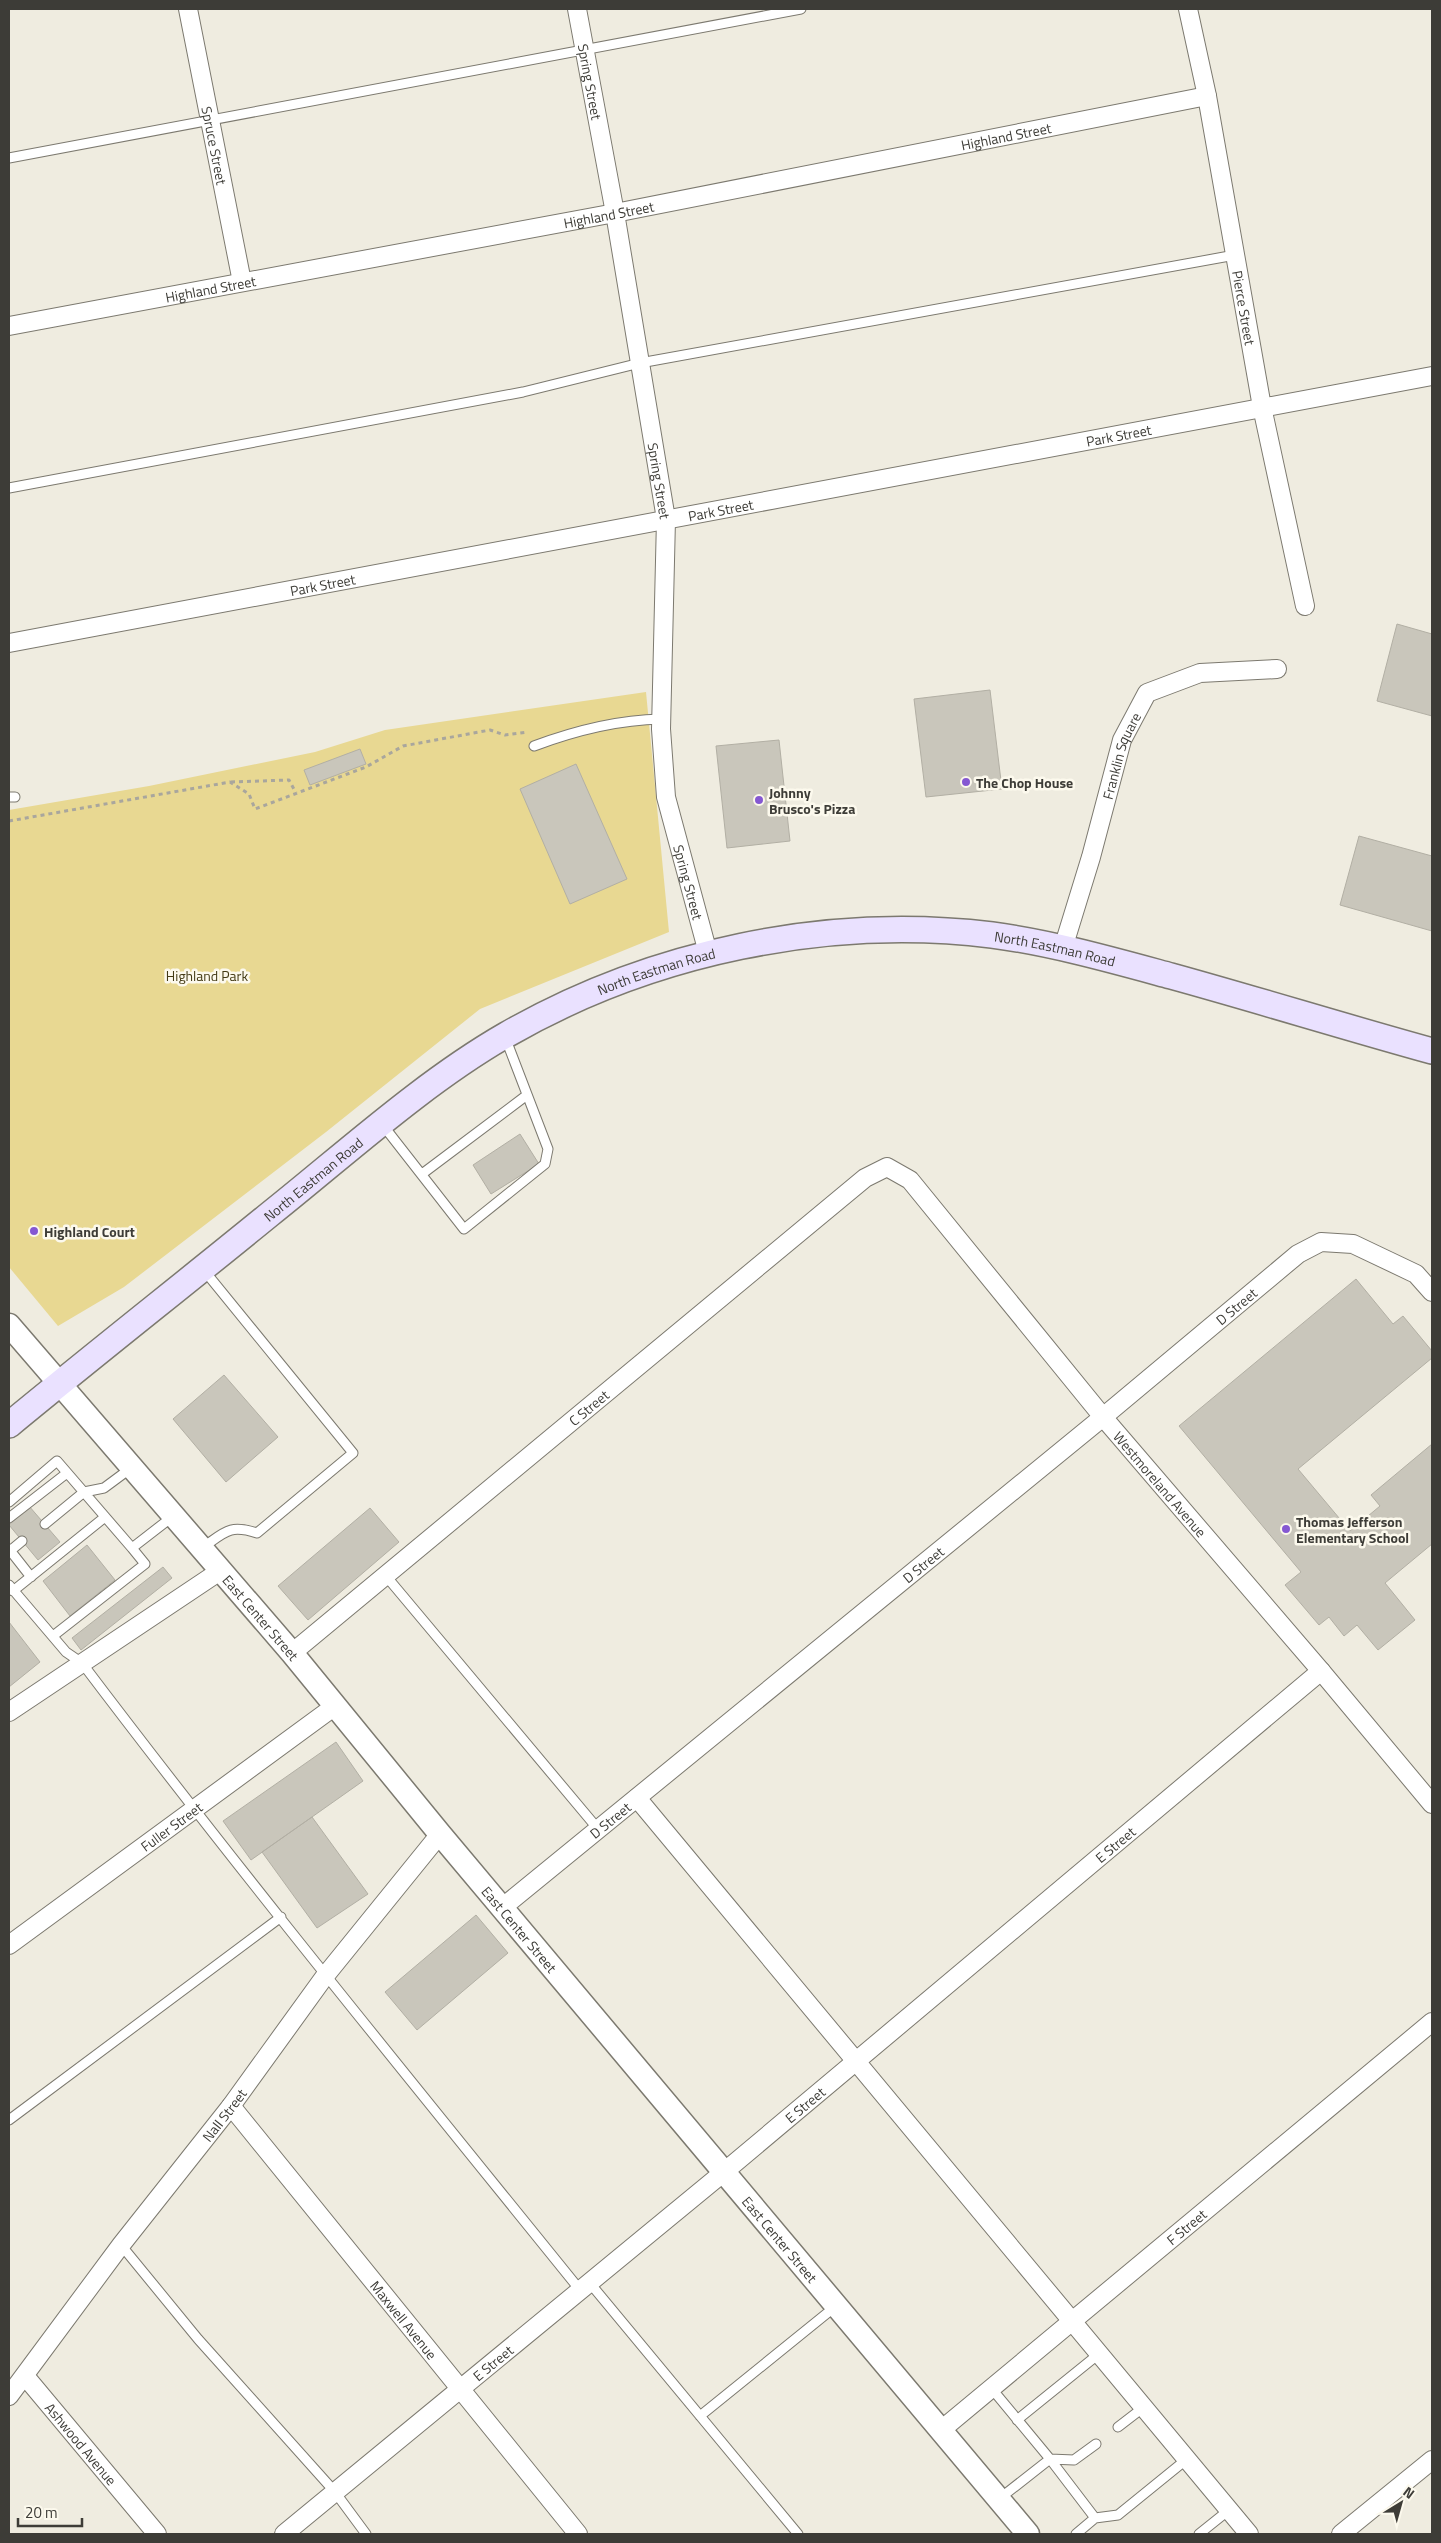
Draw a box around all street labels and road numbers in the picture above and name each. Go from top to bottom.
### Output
street label: Spring Street [573,42,608,122]
street label: Spruce Street [197,104,233,187]
street label: Highland Street [959,117,1053,155]
street label: Highland Street [562,195,656,233]
street label: Pierce Street [1228,269,1261,347]
street label: Highland Street [164,270,258,307]
street label: Park Street [1084,418,1153,451]
street label: Spring Street [643,441,676,521]
street label: Park Street [686,493,755,526]
street label: Park Street [288,568,357,601]
street label: Franklin Square [1096,708,1146,802]
street label: Spring Street [669,842,709,922]
street label: North Eastman Road [993,925,1118,971]
street label: North Eastman Road [594,942,717,1000]
street label: North Eastman Road [259,1132,367,1226]
street label: D Street [1211,1282,1261,1329]
street label: C Street [564,1384,613,1430]
street label: Westmoreland Avenue [1109,1426,1212,1541]
street label: D Street [897,1541,948,1588]
street label: East Center Street [218,1570,304,1665]
street label: Fuller Street [136,1796,206,1856]
street label: D Street [585,1796,635,1843]
street label: E Street [1090,1821,1140,1867]
street label: East Center Street [477,1881,562,1977]
street label: E Street [780,2081,829,2128]
street label: Nall Street [196,2084,251,2146]
street label: East Center Street [738,2191,823,2287]
street label: F Street [1161,2203,1211,2249]
street label: Maxwell Avenue [366,2276,443,2364]
street label: E Street [468,2339,517,2385]
street label: Ashwood Avenue [41,2398,122,2489]

